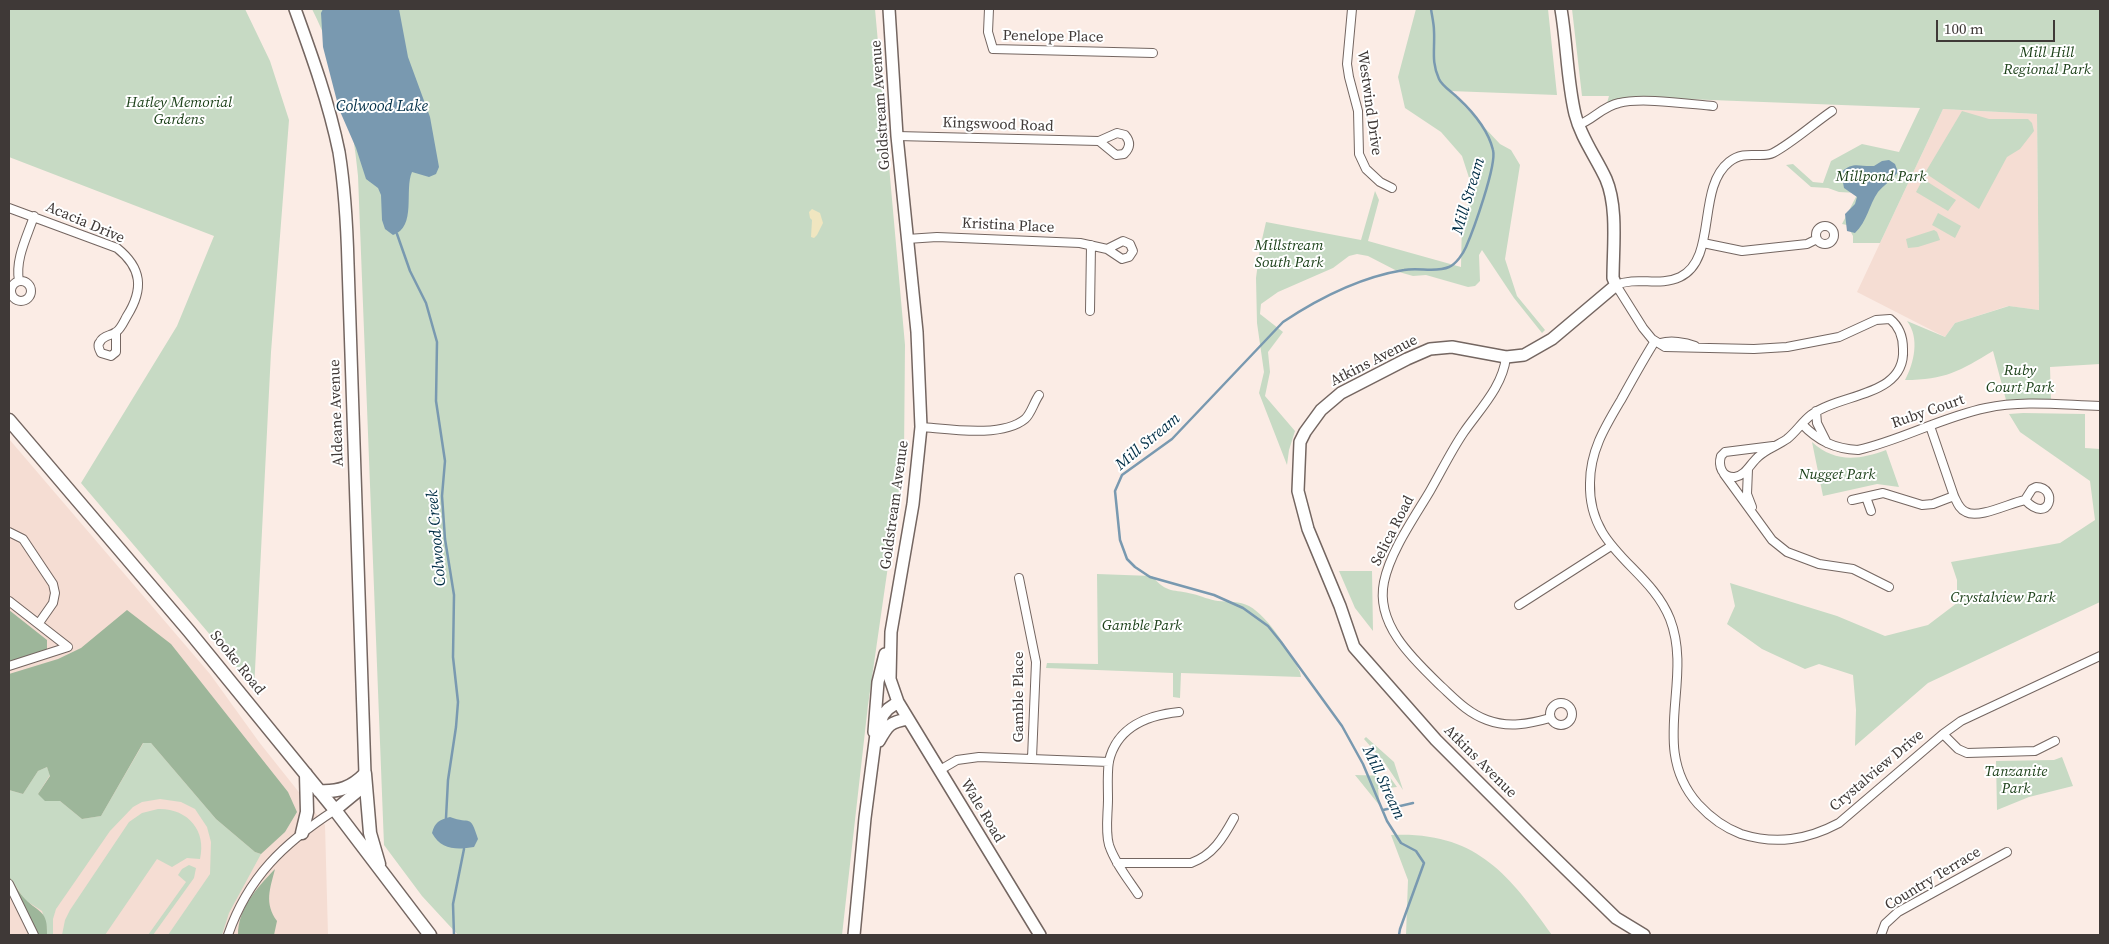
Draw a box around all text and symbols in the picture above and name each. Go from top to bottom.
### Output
scale bar [1939,10,2058,42]
text: 100 m [1944,18,1984,39]
street label: Penelope Place [1002,27,1104,47]
street label: Goldstream Avenue [867,39,895,171]
park label: Mill Hill Regional Park [2003,44,2091,79]
street label: Westwind Drive [1353,49,1385,157]
park label: Hatley Memorial Gardens [126,94,232,129]
water label: Colwood Lake [336,97,428,117]
street label: Kingswood Road [942,114,1054,136]
water label: Mill Stream [1448,155,1490,237]
park label: Millpond Park [1836,168,1926,186]
street label: Acacia Drive [43,198,127,248]
street label: Kristina Place [961,215,1055,237]
park label: Millstream South Park [1255,237,1323,272]
street label: Atkins Avenue [1327,331,1421,391]
street label: Aldeane Avenue [326,359,348,467]
park label: Ruby Court Park [1986,362,2054,397]
street label: Ruby Court [1889,391,1967,433]
water label: Mill Stream [1112,409,1184,475]
street label: Goldstream Avenue [877,439,913,571]
park label: Nugget Park [1799,466,1875,484]
water label: Colwood Creek [423,489,451,587]
street label: Selica Road [1368,493,1418,569]
park label: Crystalview Park [1950,589,2056,607]
park label: Gamble Park [1102,617,1182,635]
street label: Sooke Road [206,627,268,699]
street label: Gamble Place [1010,651,1028,743]
street label: Atkins Avenue [1440,722,1520,802]
street label: Crystalview Drive [1826,726,1928,816]
water label: Mill Stream [1358,743,1408,823]
park label: Tanzanite Park [1985,763,2047,798]
street label: Wale Road [956,776,1008,846]
street label: Country Terrace [1882,843,1984,915]

